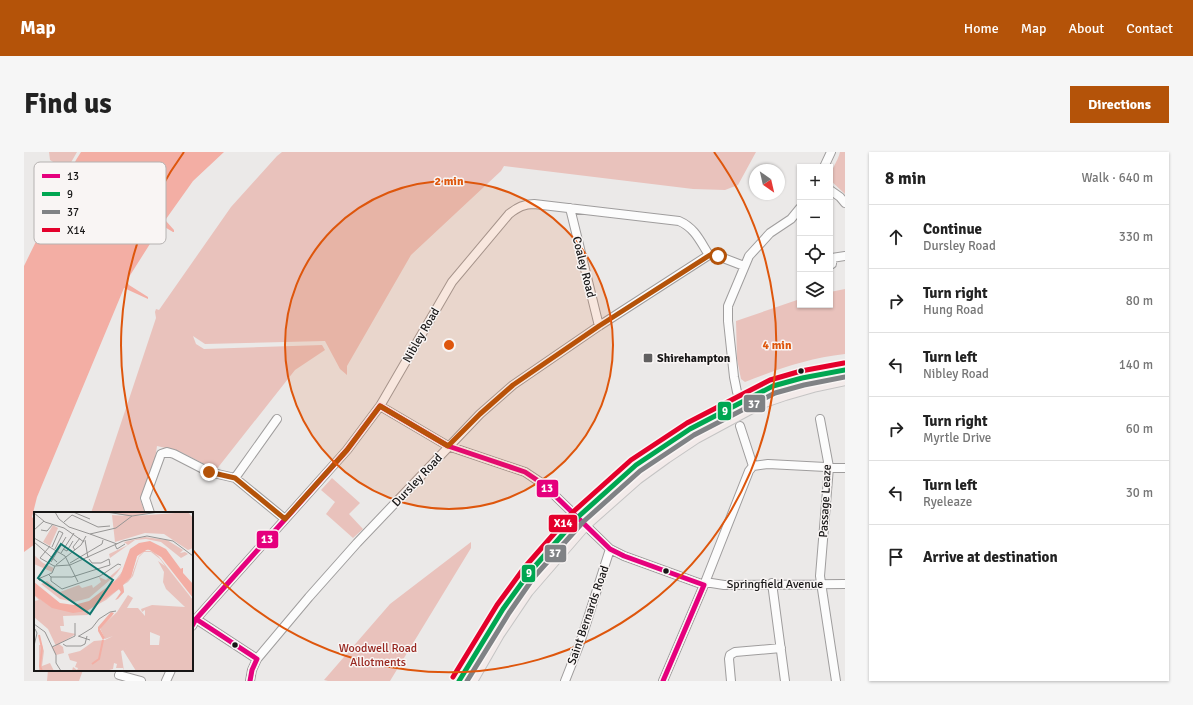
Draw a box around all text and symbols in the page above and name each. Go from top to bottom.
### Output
text: Map [20,16,56,40]
text: Home [964,20,999,37]
text: Map [1021,20,1046,37]
text: About [1068,20,1104,37]
text: Contact [1126,20,1173,37]
button: Directions [1070,86,1169,123]
text: Find us [24,87,112,121]
legend [34,162,166,244]
north arrow [749,164,785,200]
map controls [797,164,833,308]
button: + [797,164,833,200]
text: 8 min [885,168,926,189]
text: 13 [67,170,79,183]
text: Walk · 640 m [1082,170,1153,186]
text: 2 min [435,174,464,189]
text: 9 [67,188,73,201]
button: − [797,200,833,236]
text: 37 [67,206,79,219]
text: Continue [923,220,982,238]
text: X14 [67,224,85,237]
icon: ahead [885,226,907,248]
text: 330 m [1119,229,1153,245]
street label: Coaley Road [569,235,598,299]
button: locate [797,236,833,272]
text: Dursley Road [923,238,996,254]
route start [709,247,727,265]
button: layers [797,272,833,308]
text: Turn right [923,284,988,302]
icon: right [885,290,907,312]
text: 80 m [1126,293,1153,309]
text: Hung Road [923,302,984,318]
street label: Nibley Road [400,305,443,365]
centre of rings [442,338,456,352]
text: 4 min [763,338,792,353]
text: Turn left [923,348,977,366]
place label: Shirehampton [657,351,731,366]
marker: Shirehampton [642,352,654,364]
icon: left [885,354,907,376]
text: 140 m [1119,357,1153,373]
unlabelled marker [796,366,806,376]
text: Nibley Road [923,366,989,382]
line badge: 37 [743,394,766,413]
text: 37 [748,398,760,411]
line badge: 9 [717,401,732,421]
text: 9 [722,405,728,418]
text: Turn right [923,412,988,430]
icon: right [885,418,907,440]
text: 60 m [1126,421,1153,437]
text: Myrtle Drive [923,430,991,446]
street label: Dursley Road [389,451,446,510]
route end [200,463,218,481]
street label: Passage Leaze [816,464,835,538]
text: Turn left [923,476,977,494]
line badge: 13 [536,479,559,498]
text: 13 [541,482,553,495]
icon: left [885,482,907,504]
text: 30 m [1126,485,1153,501]
text: Ryeleaze [923,494,972,510]
inset map [34,512,193,671]
line badge: X14 [548,514,578,533]
text: X14 [554,517,572,530]
line badge: 13 [256,530,279,549]
text: 13 [261,533,273,546]
line badge: 37 [544,544,567,563]
icon: arrive [885,546,907,568]
text: 37 [549,547,561,560]
text: Arrive at destination [923,548,1058,566]
line badge: 9 [521,564,536,583]
street label: Saint Bernards Road [564,564,612,667]
unlabelled marker [661,566,671,576]
text: 9 [526,567,532,580]
street label: Springfield Avenue [727,577,823,592]
unlabelled marker [230,640,240,650]
park label: Woodwell Road Allotments [339,641,417,670]

